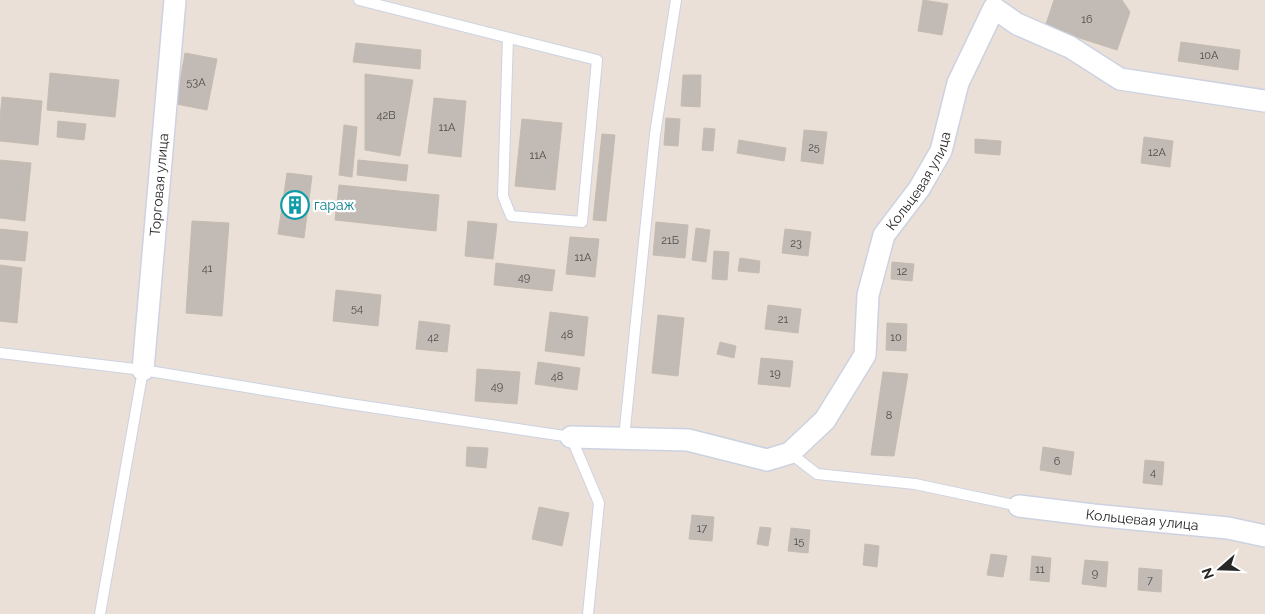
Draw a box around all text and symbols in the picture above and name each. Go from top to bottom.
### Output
house number: 16 [1081,13,1093,26]
house number: 10А [1200,49,1219,62]
house number: 53А [186,76,206,89]
house number: 42В [376,109,396,122]
house number: 11А [439,121,456,134]
street label: Кольцевая улица [883,130,954,233]
street label: Торговая улица [147,133,171,237]
house number: 25 [808,141,820,154]
house number: 12А [1148,146,1167,159]
house number: 11А [530,149,547,162]
building icon: гараж [280,190,310,220]
place label: гараж [314,197,355,213]
house number: 21Б [661,234,679,247]
house number: 23 [790,237,802,250]
house number: 11А [575,251,592,264]
house number: 41 [202,262,213,275]
house number: 12 [897,265,907,278]
house number: 49 [518,271,530,284]
house number: 54 [351,302,363,315]
house number: 21 [778,313,789,326]
house number: 48 [561,328,573,341]
house number: 42 [427,331,439,344]
house number: 10 [890,331,902,344]
house number: 19 [769,367,781,380]
house number: 48 [551,370,563,383]
house number: 49 [491,380,503,393]
house number: 8 [886,409,892,422]
house number: 6 [1054,455,1061,468]
house number: 4 [1150,466,1156,479]
street label: Кольцевая улица [1085,506,1199,533]
house number: 17 [697,522,707,535]
house number: 15 [794,535,804,548]
north arrow [1195,544,1245,594]
house number: 11 [1035,563,1045,576]
text: N [1198,566,1217,581]
house number: 9 [1092,567,1098,580]
house number: 7 [1147,574,1153,587]

